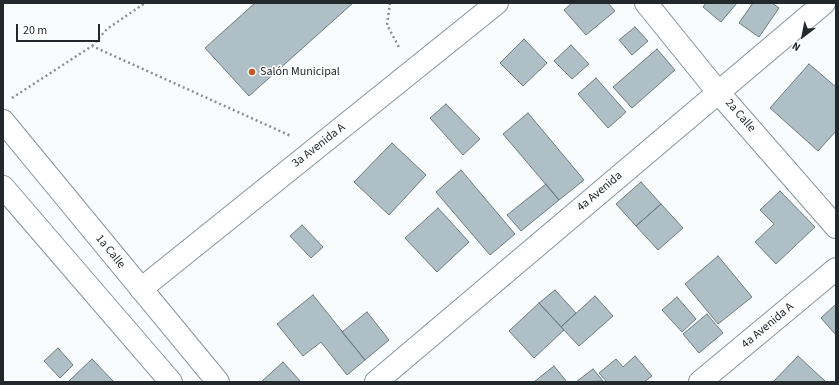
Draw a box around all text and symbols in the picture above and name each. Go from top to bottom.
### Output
scale bar [18,16,102,42]
north arrow [783,16,823,56]
text: 20 m [23,22,47,39]
text: N [789,38,803,55]
place label: Salón Municipal [260,65,340,79]
marker: Salón Municipal [247,67,257,77]
street label: 2a Calle [722,96,758,136]
street label: 3a Avenida A [290,121,348,171]
street label: 4a Avenida [574,169,626,215]
street label: 1a Calle [92,232,128,272]
street label: 4a Avenida A [739,300,797,352]

